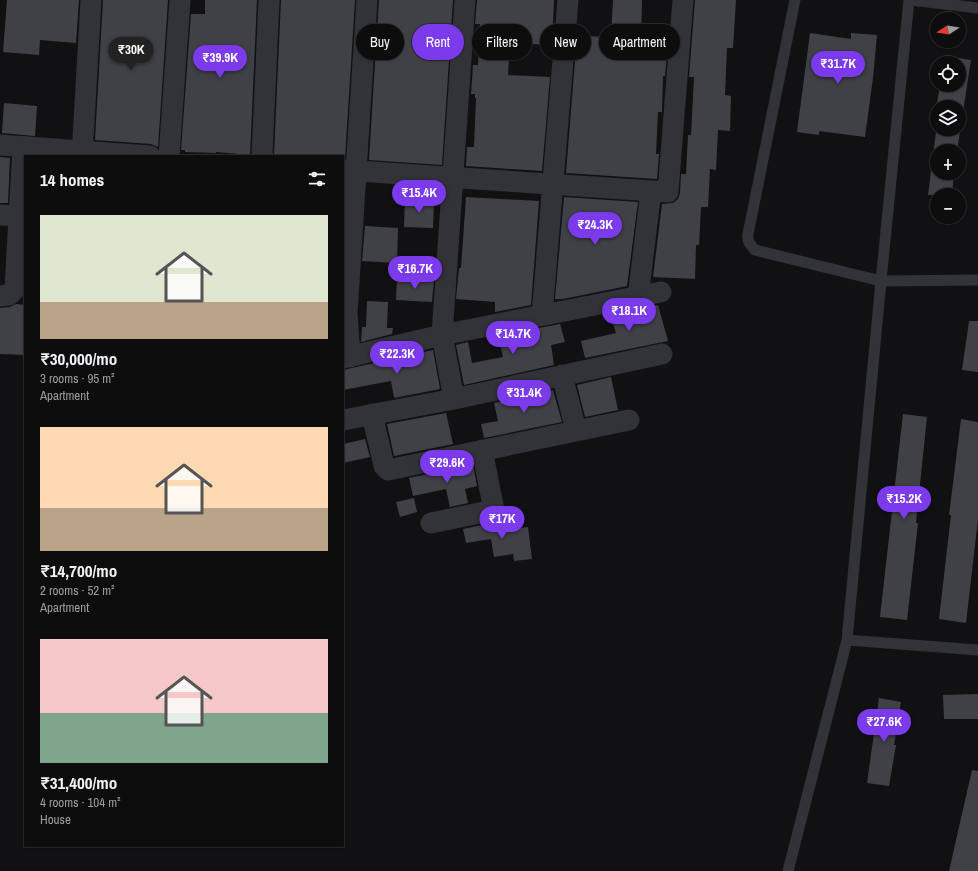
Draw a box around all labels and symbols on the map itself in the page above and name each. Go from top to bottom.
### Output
north arrow [930,12,966,48]
pin: ₹30K [107,37,155,71]
pin: ₹39.9K [187,45,253,79]
pin: ₹31.7K [805,51,871,85]
pin: ₹15.4K [386,180,452,214]
pin: ₹24.3K [562,212,628,246]
pin: ₹16.7K [382,256,448,290]
pin: ₹18.1K [596,298,662,332]
pin: ₹14.7K [480,321,546,355]
pin: ₹22.3K [364,341,430,375]
pin: ₹31.4K [491,380,557,414]
pin: ₹29.6K [414,450,480,484]
pin: ₹15.2K [871,486,937,520]
pin: ₹17K [478,506,526,540]
pin: ₹27.6K [851,709,917,743]

